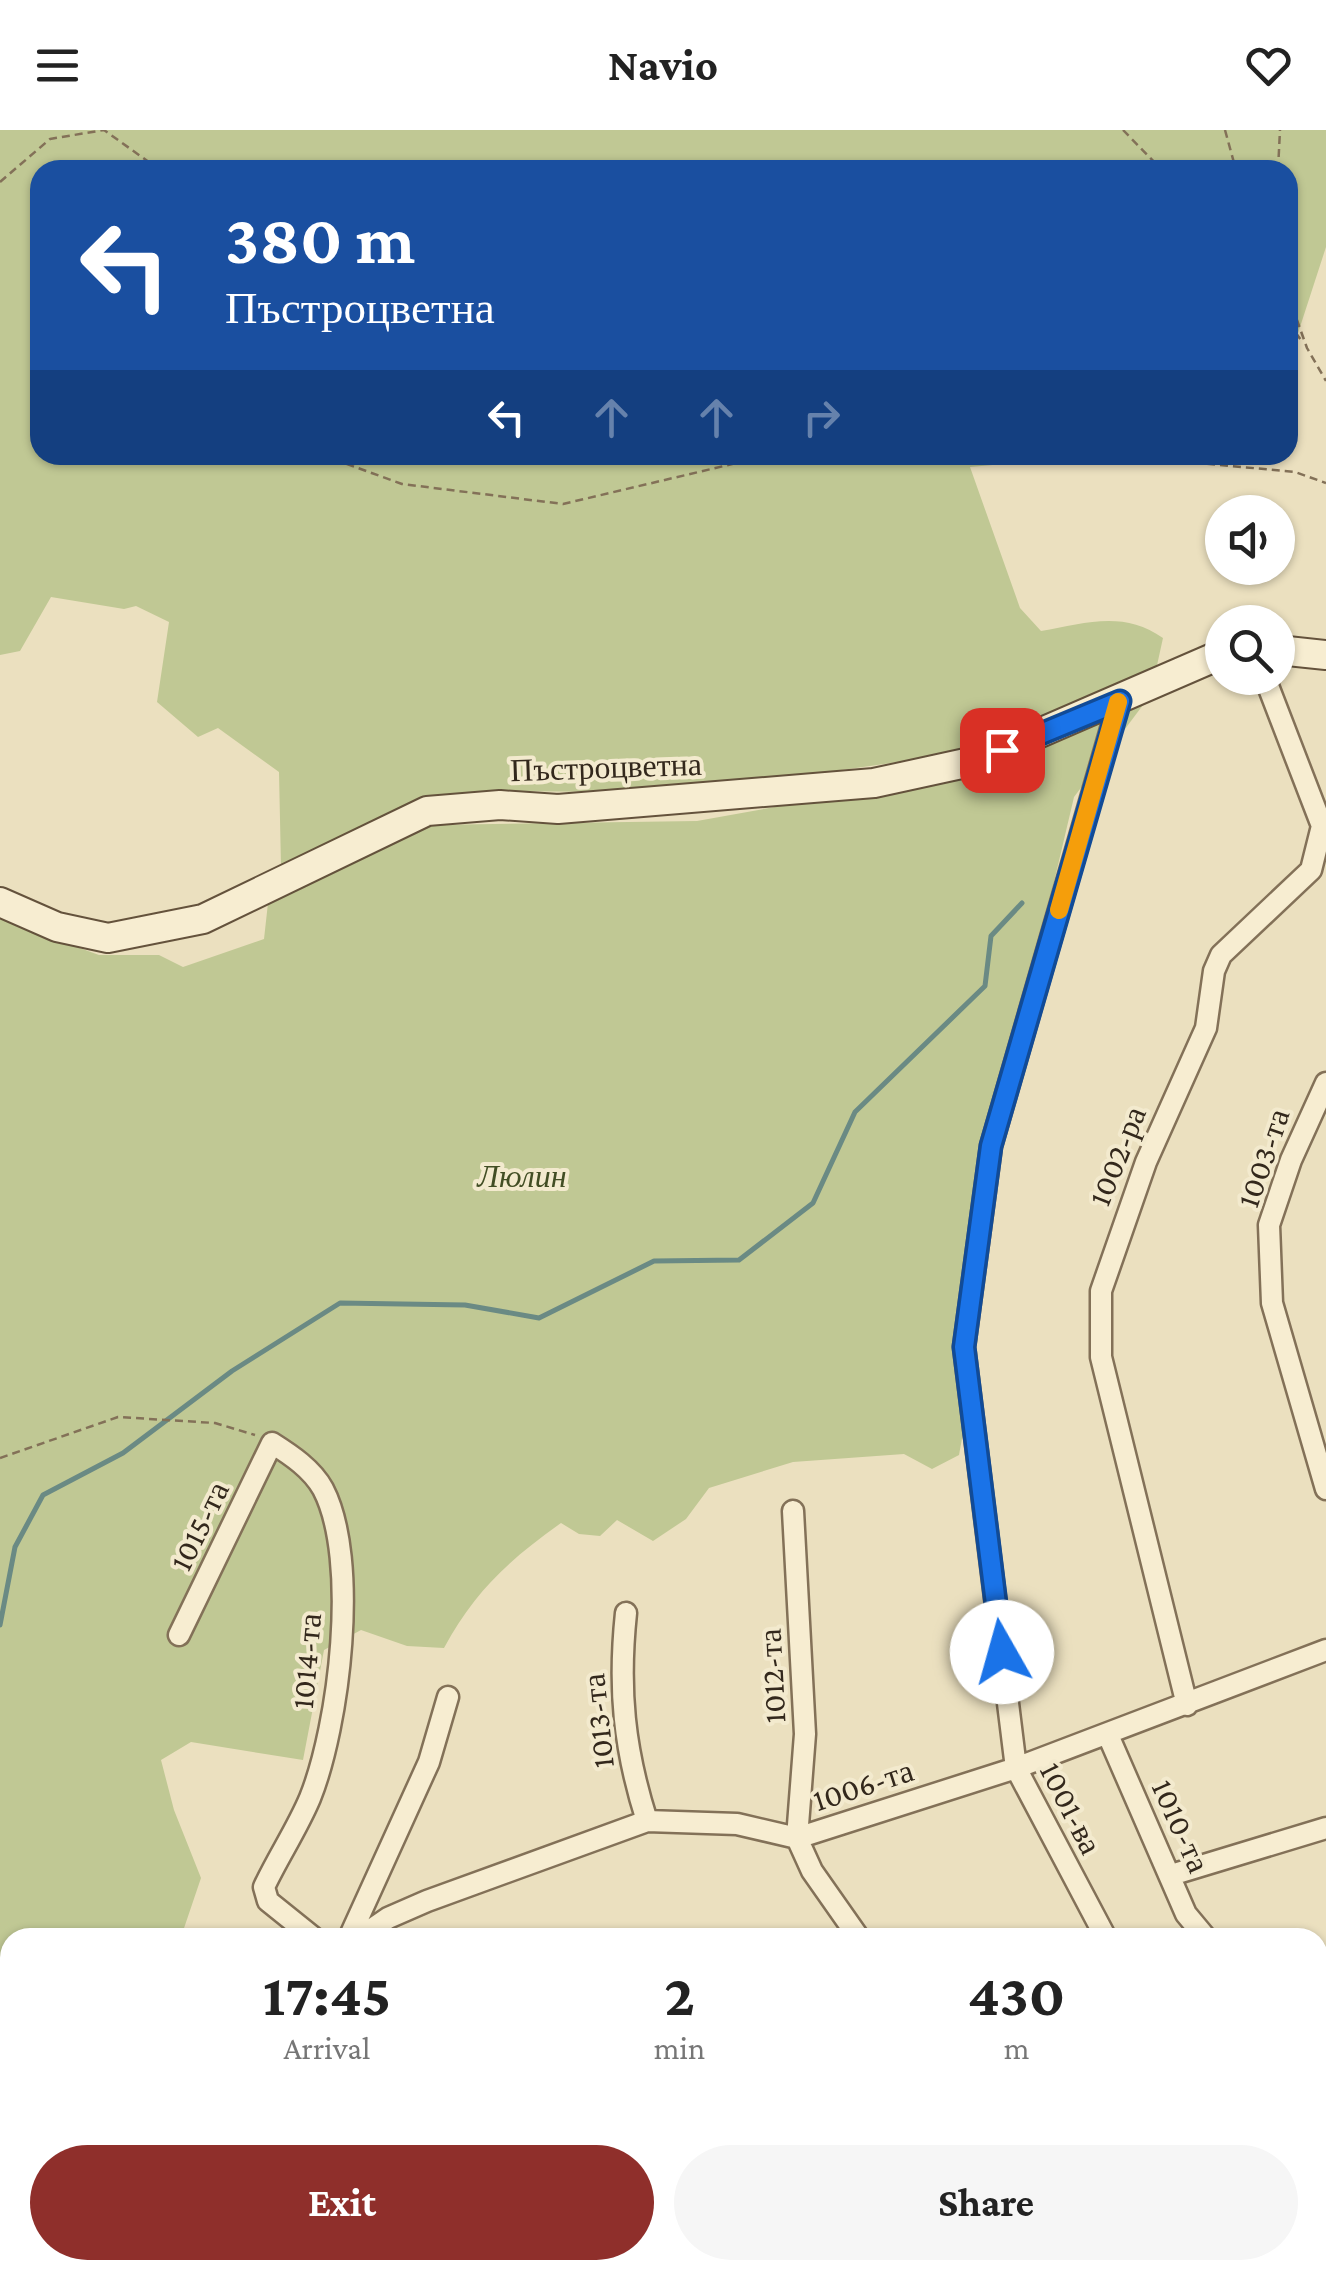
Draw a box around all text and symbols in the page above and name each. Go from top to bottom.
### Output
icon: menu [30,38,85,93]
icon: heart [1241,38,1296,93]
text: Navio [608,40,718,90]
icon: left [60,200,190,330]
text: 380 m [225,200,415,278]
text: Пъстроцветна [225,283,495,333]
icon: left [479,390,534,445]
icon: ahead [584,390,639,445]
icon: ahead [689,390,744,445]
icon: right [794,390,849,445]
map controls [1205,495,1295,695]
button: sound [1205,495,1295,585]
button: search [1205,605,1295,695]
pin [960,708,1045,793]
icon: arrive [975,723,1030,778]
street label: Пъстроцветна [510,746,702,788]
street label: 1002-ра [1081,1101,1153,1211]
street label: 1003-та [1229,1104,1297,1212]
park label: Люлин [476,1158,567,1194]
street label: 1015-та [162,1476,236,1576]
position arrow [950,1600,1054,1704]
street label: 1014-та [284,1612,328,1710]
street label: 1012-та [752,1628,792,1724]
street label: 1013-та [575,1672,621,1770]
street label: 1006-та [808,1752,918,1818]
street label: 1001-ва [1033,1756,1109,1860]
street label: 1010-та [1145,1774,1217,1878]
text: 17:45 [263,1961,391,2028]
text: 2 [664,1961,695,2028]
text: 430 [968,1961,1065,2028]
text: Arrival [283,2030,370,2066]
text: min [654,2030,705,2066]
text: m [1004,2030,1029,2066]
button: Exit [30,2145,654,2260]
button: Share [674,2145,1298,2260]

